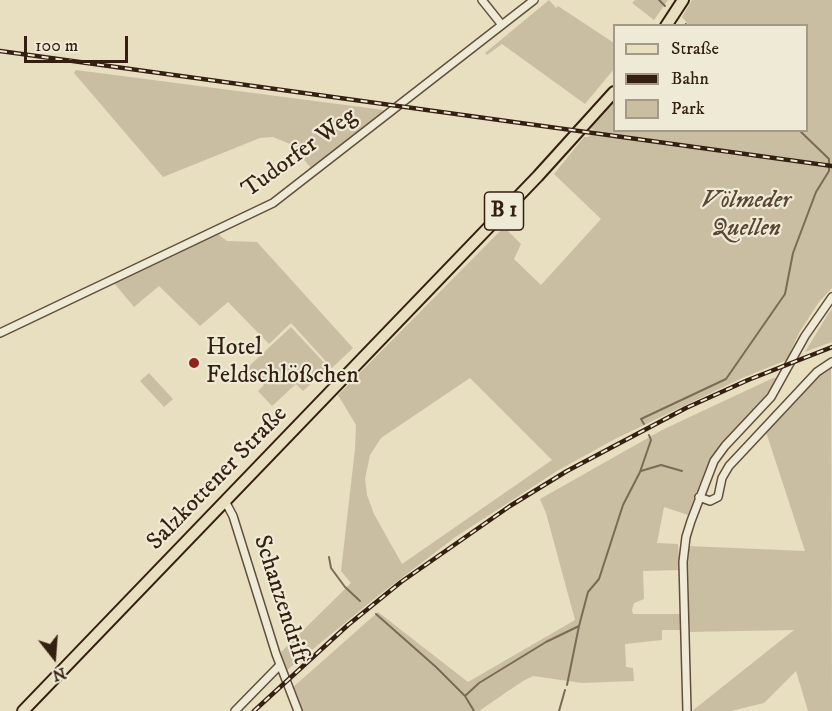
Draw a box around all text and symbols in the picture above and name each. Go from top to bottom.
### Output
scale bar [27,24,130,62]
legend [613,24,808,132]
text: 100 m [35,35,78,57]
text: Straße [671,38,719,60]
text: Bahn [671,68,709,90]
text: Park [671,98,705,120]
street label: Tudorfer Weg [237,103,363,205]
park label: Völmeder Quellen [701,188,791,244]
road number: B 1 [484,192,524,230]
place label: Hotel Feldschlößchen [206,335,359,391]
marker: Hotel Feldschlößchen [187,356,201,370]
street label: Salzkottener Straße [142,401,294,557]
street label: Schanzendrift [246,532,314,668]
north arrow [24,627,84,687]
text: N [50,663,68,686]

